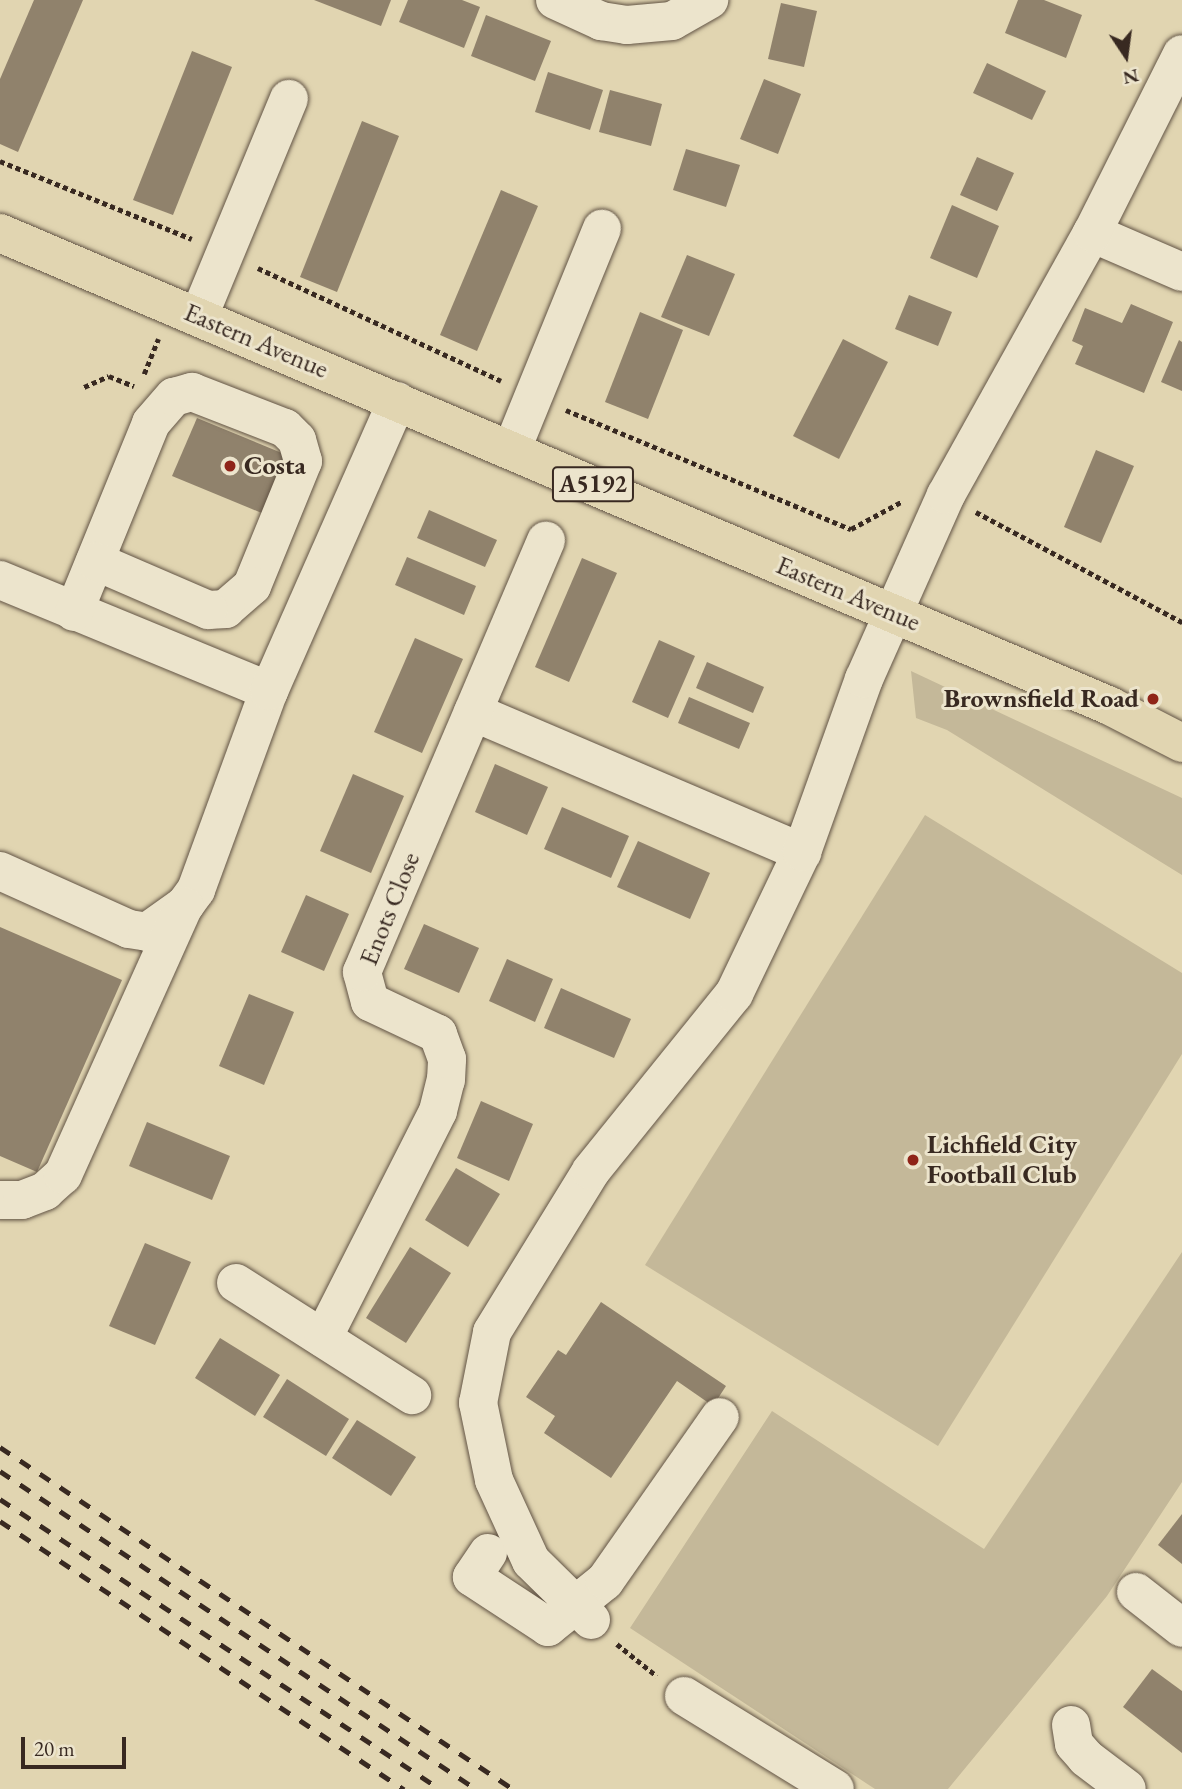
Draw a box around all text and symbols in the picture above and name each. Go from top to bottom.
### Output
north arrow [1091,21,1161,91]
text: N [1121,63,1141,91]
street label: Eastern Avenue [179,297,333,385]
place label: Costa [244,450,306,482]
marker: Costa [222,458,238,474]
road number: A5192 [551,463,635,504]
street label: Eastern Avenue [771,550,925,638]
place label: Brownsfield Road [944,683,1139,715]
marker: Brownsfield Road [1145,691,1161,707]
street label: Enots Close [353,848,427,970]
place label: Lichfield City Football Club [927,1129,1077,1190]
marker: Lichfield City Football Club [905,1152,921,1168]
scale bar [24,1722,130,1766]
text: 20 m [34,1735,75,1762]

